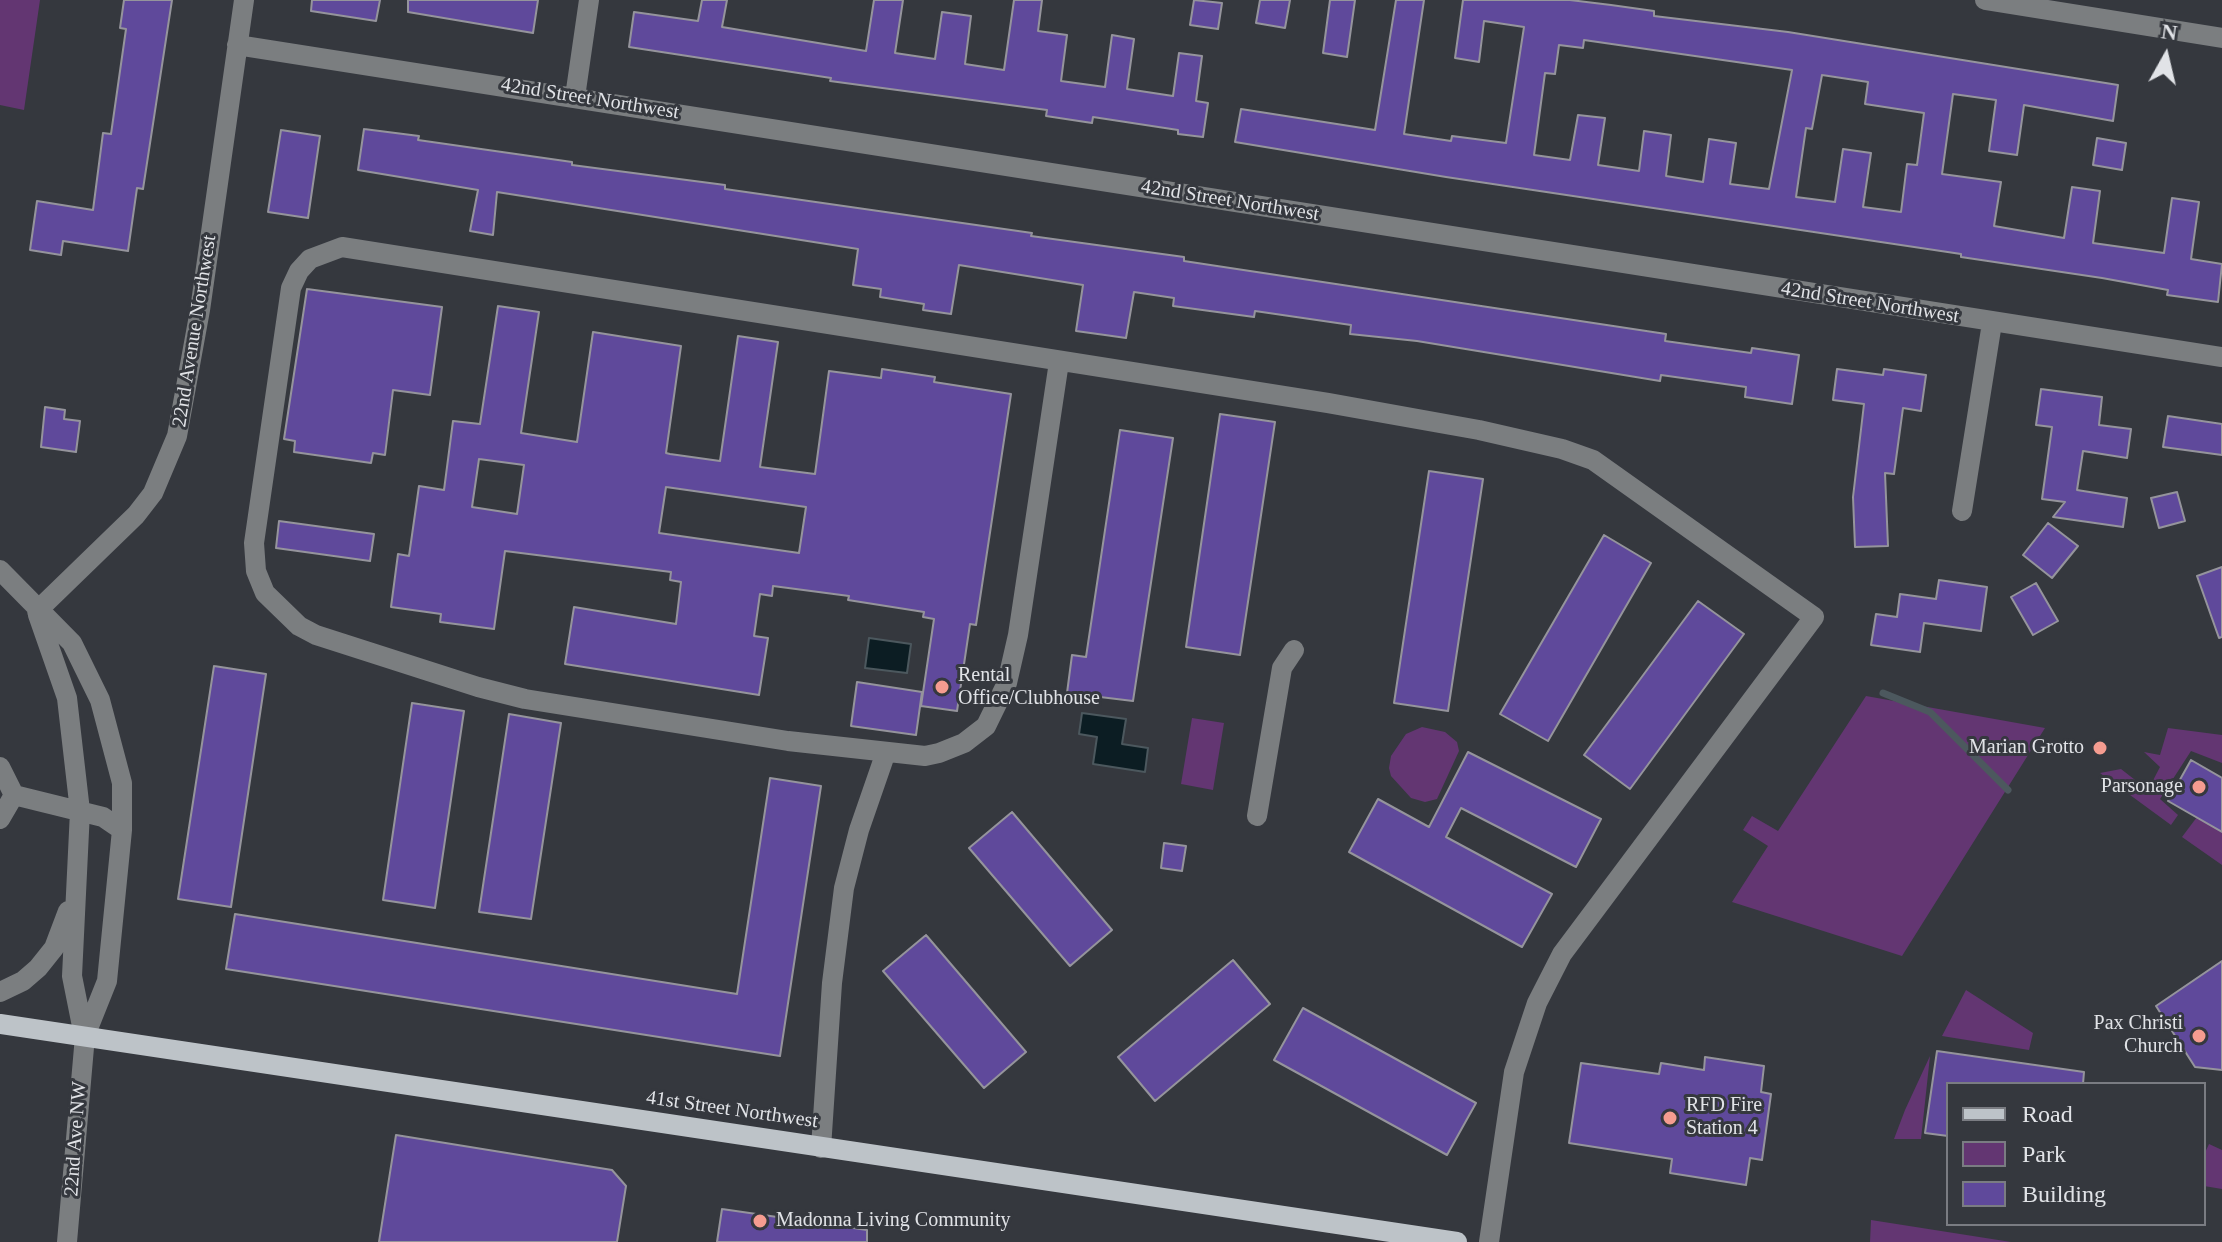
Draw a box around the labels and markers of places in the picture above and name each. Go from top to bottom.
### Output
place label: Rental Office/Clubhouse [958,664,1100,711]
marker: Rental Office/Clubhouse [933,678,951,696]
place label: Marian Grotto [1969,736,2084,760]
marker: Marian Grotto [2091,739,2109,757]
place label: Parsonage [2101,775,2183,799]
marker: Parsonage [2190,778,2208,796]
place label: Pax Christi Church [2094,1012,2183,1059]
marker: Pax Christi Church [2190,1027,2208,1045]
place label: RFD Fire Station 4 [1686,1094,1762,1141]
marker: RFD Fire Station 4 [1661,1109,1679,1127]
place label: Madonna Living Community [776,1209,1010,1233]
marker: Madonna Living Community [751,1212,769,1230]

